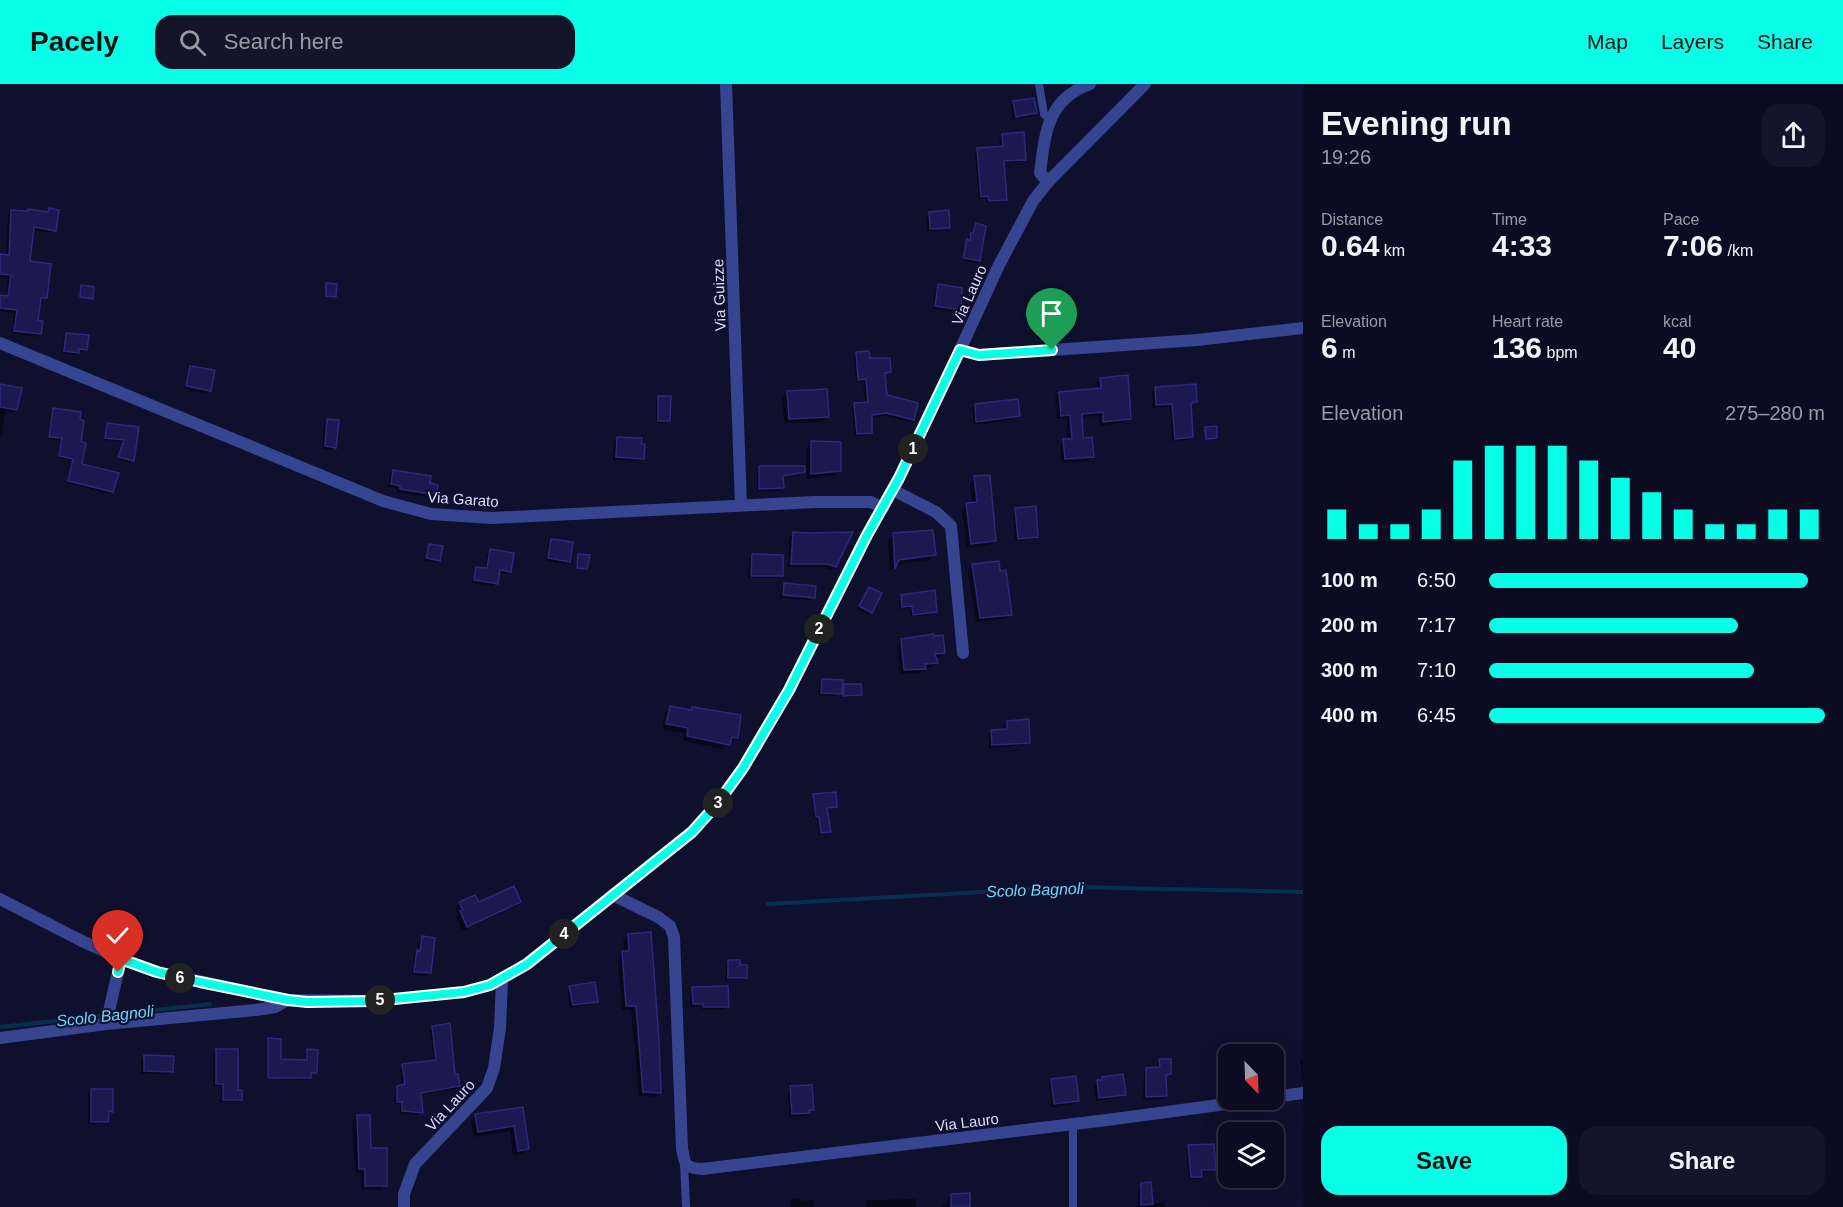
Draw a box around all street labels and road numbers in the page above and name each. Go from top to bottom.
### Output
street label: Via Guizze [709,259,729,331]
street label: Via Lauro [948,262,990,328]
street label: Via Garato [427,488,499,510]
street label: Via Lauro [422,1076,478,1134]
street label: Via Lauro [934,1110,1000,1134]

